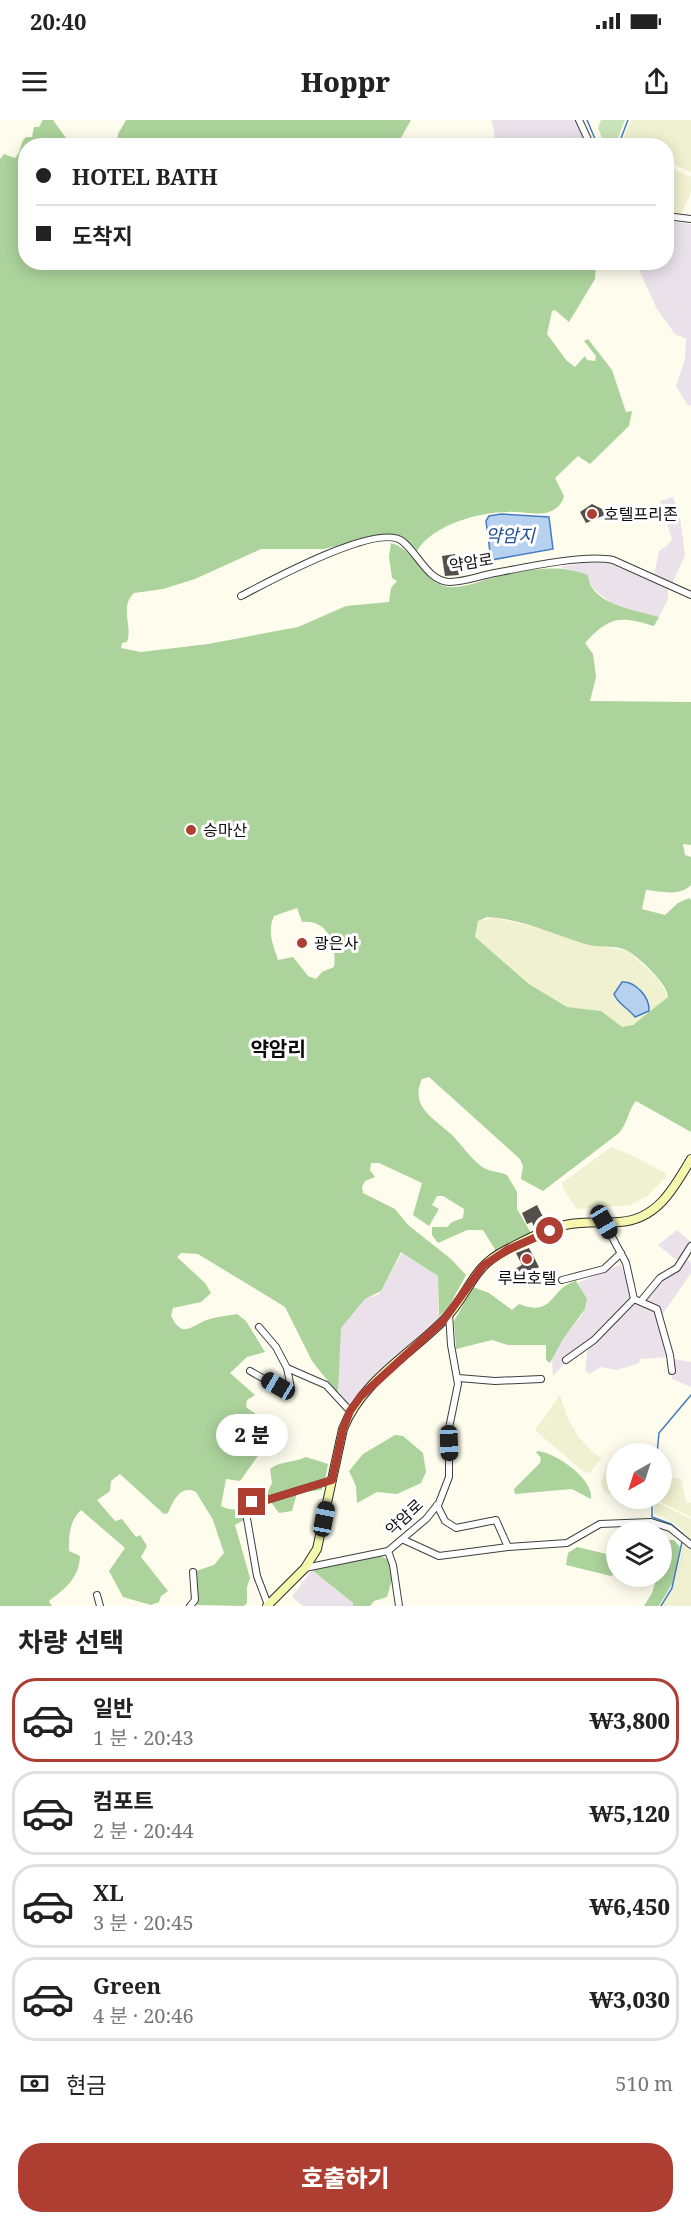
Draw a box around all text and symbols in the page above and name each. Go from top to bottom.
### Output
text: 20:40 [30,6,86,36]
text: Hoppr [301,63,390,100]
icon: menu [18,65,51,98]
icon: share [640,65,673,98]
text: HOTEL BATH [72,161,218,191]
text: 도착지 [72,220,133,250]
place label: 호텔프리존 [604,503,678,525]
marker: 호텔프리존 [585,507,599,521]
water label: 약암지 [485,523,536,547]
street label: 약암로 [447,548,495,576]
place label: 승마산 [203,819,247,841]
marker: 승마산 [184,823,198,837]
place label: 광은사 [314,932,358,954]
marker: 광은사 [295,936,309,950]
district label: 약암리 [250,1035,306,1062]
car [587,1202,621,1242]
route start [536,1217,563,1244]
marker: 루브호텔 [520,1252,534,1266]
place label: 루브호텔 [498,1267,556,1289]
car [258,1369,298,1403]
callout: 2 분 [216,1415,288,1457]
text: 2 분 [235,1421,269,1448]
car [439,1425,459,1461]
north arrow [606,1443,672,1509]
map controls [606,1443,672,1587]
route end [238,1488,265,1515]
street label: 약암로 [380,1494,428,1540]
car [312,1500,336,1538]
button: layers [606,1521,672,1587]
text: 차량 선택 [18,1623,124,1660]
text: 일반 [93,1692,133,1722]
icon: car [21,1693,75,1747]
text: ₩3,800 [590,1705,670,1735]
text: 1 분 · 20:43 [93,1724,194,1751]
text: 컴포트 [93,1785,154,1815]
icon: car [21,1786,75,1840]
text: ₩5,120 [590,1798,670,1828]
text: 2 분 · 20:44 [93,1817,194,1844]
text: XL [93,1877,124,1907]
icon: car [21,1879,75,1933]
text: ₩6,450 [590,1891,670,1921]
text: 3 분 · 20:45 [93,1909,194,1936]
text: Green [93,1970,161,2000]
icon: car [21,1972,75,2026]
text: ₩3,030 [590,1984,670,2014]
text: 4 분 · 20:46 [93,2002,194,2029]
icon: cash [18,2067,51,2100]
text: 현금 [66,2069,106,2099]
text: 510 m [615,2070,673,2097]
button: 호출하기 [18,2143,673,2212]

